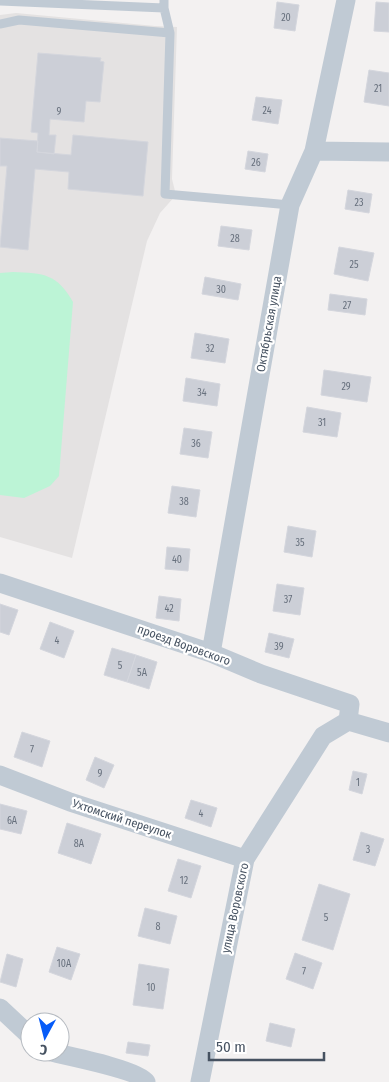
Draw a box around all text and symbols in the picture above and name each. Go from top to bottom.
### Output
house number: 20 [281,12,291,24]
house number: 21 [374,83,382,95]
house number: 24 [262,105,272,117]
house number: 9 [57,106,62,118]
house number: 26 [251,157,261,169]
house number: 23 [355,197,364,209]
house number: 28 [230,233,240,245]
house number: 25 [350,259,359,271]
street label: Октябрьская улица [254,275,284,373]
house number: 30 [216,284,226,296]
house number: 27 [343,300,351,312]
house number: 32 [206,343,215,355]
house number: 29 [341,381,351,393]
house number: 34 [197,387,207,399]
house number: 31 [318,417,326,429]
house number: 36 [191,438,201,450]
house number: 38 [179,496,189,508]
house number: 35 [295,537,305,549]
house number: 40 [172,554,182,566]
house number: 37 [284,594,292,606]
house number: 42 [164,603,174,615]
street label: проезд Воровского [136,622,232,668]
house number: 4 [55,635,60,647]
house number: 39 [274,641,284,653]
house number: 5 [118,660,123,672]
house number: 5А [137,667,148,679]
house number: 7 [30,744,34,756]
house number: 9 [98,768,103,780]
house number: 1 [356,777,360,789]
street label: Ухтомский переулок [70,796,174,842]
house number: 4 [199,808,204,820]
house number: 6А [7,815,18,827]
house number: 8А [74,838,85,850]
house number: 3 [366,844,371,856]
street label: улица Воровского [219,862,251,954]
house number: 12 [180,875,189,887]
house number: 5 [324,912,329,924]
house number: 8 [156,921,161,933]
house number: 10А [57,958,72,970]
house number: 7 [302,966,306,978]
house number: 10 [146,982,156,994]
north arrow [20,1012,70,1062]
scale bar [209,1030,324,1062]
text: 50 m [216,1038,246,1056]
text: С [38,1040,48,1058]

